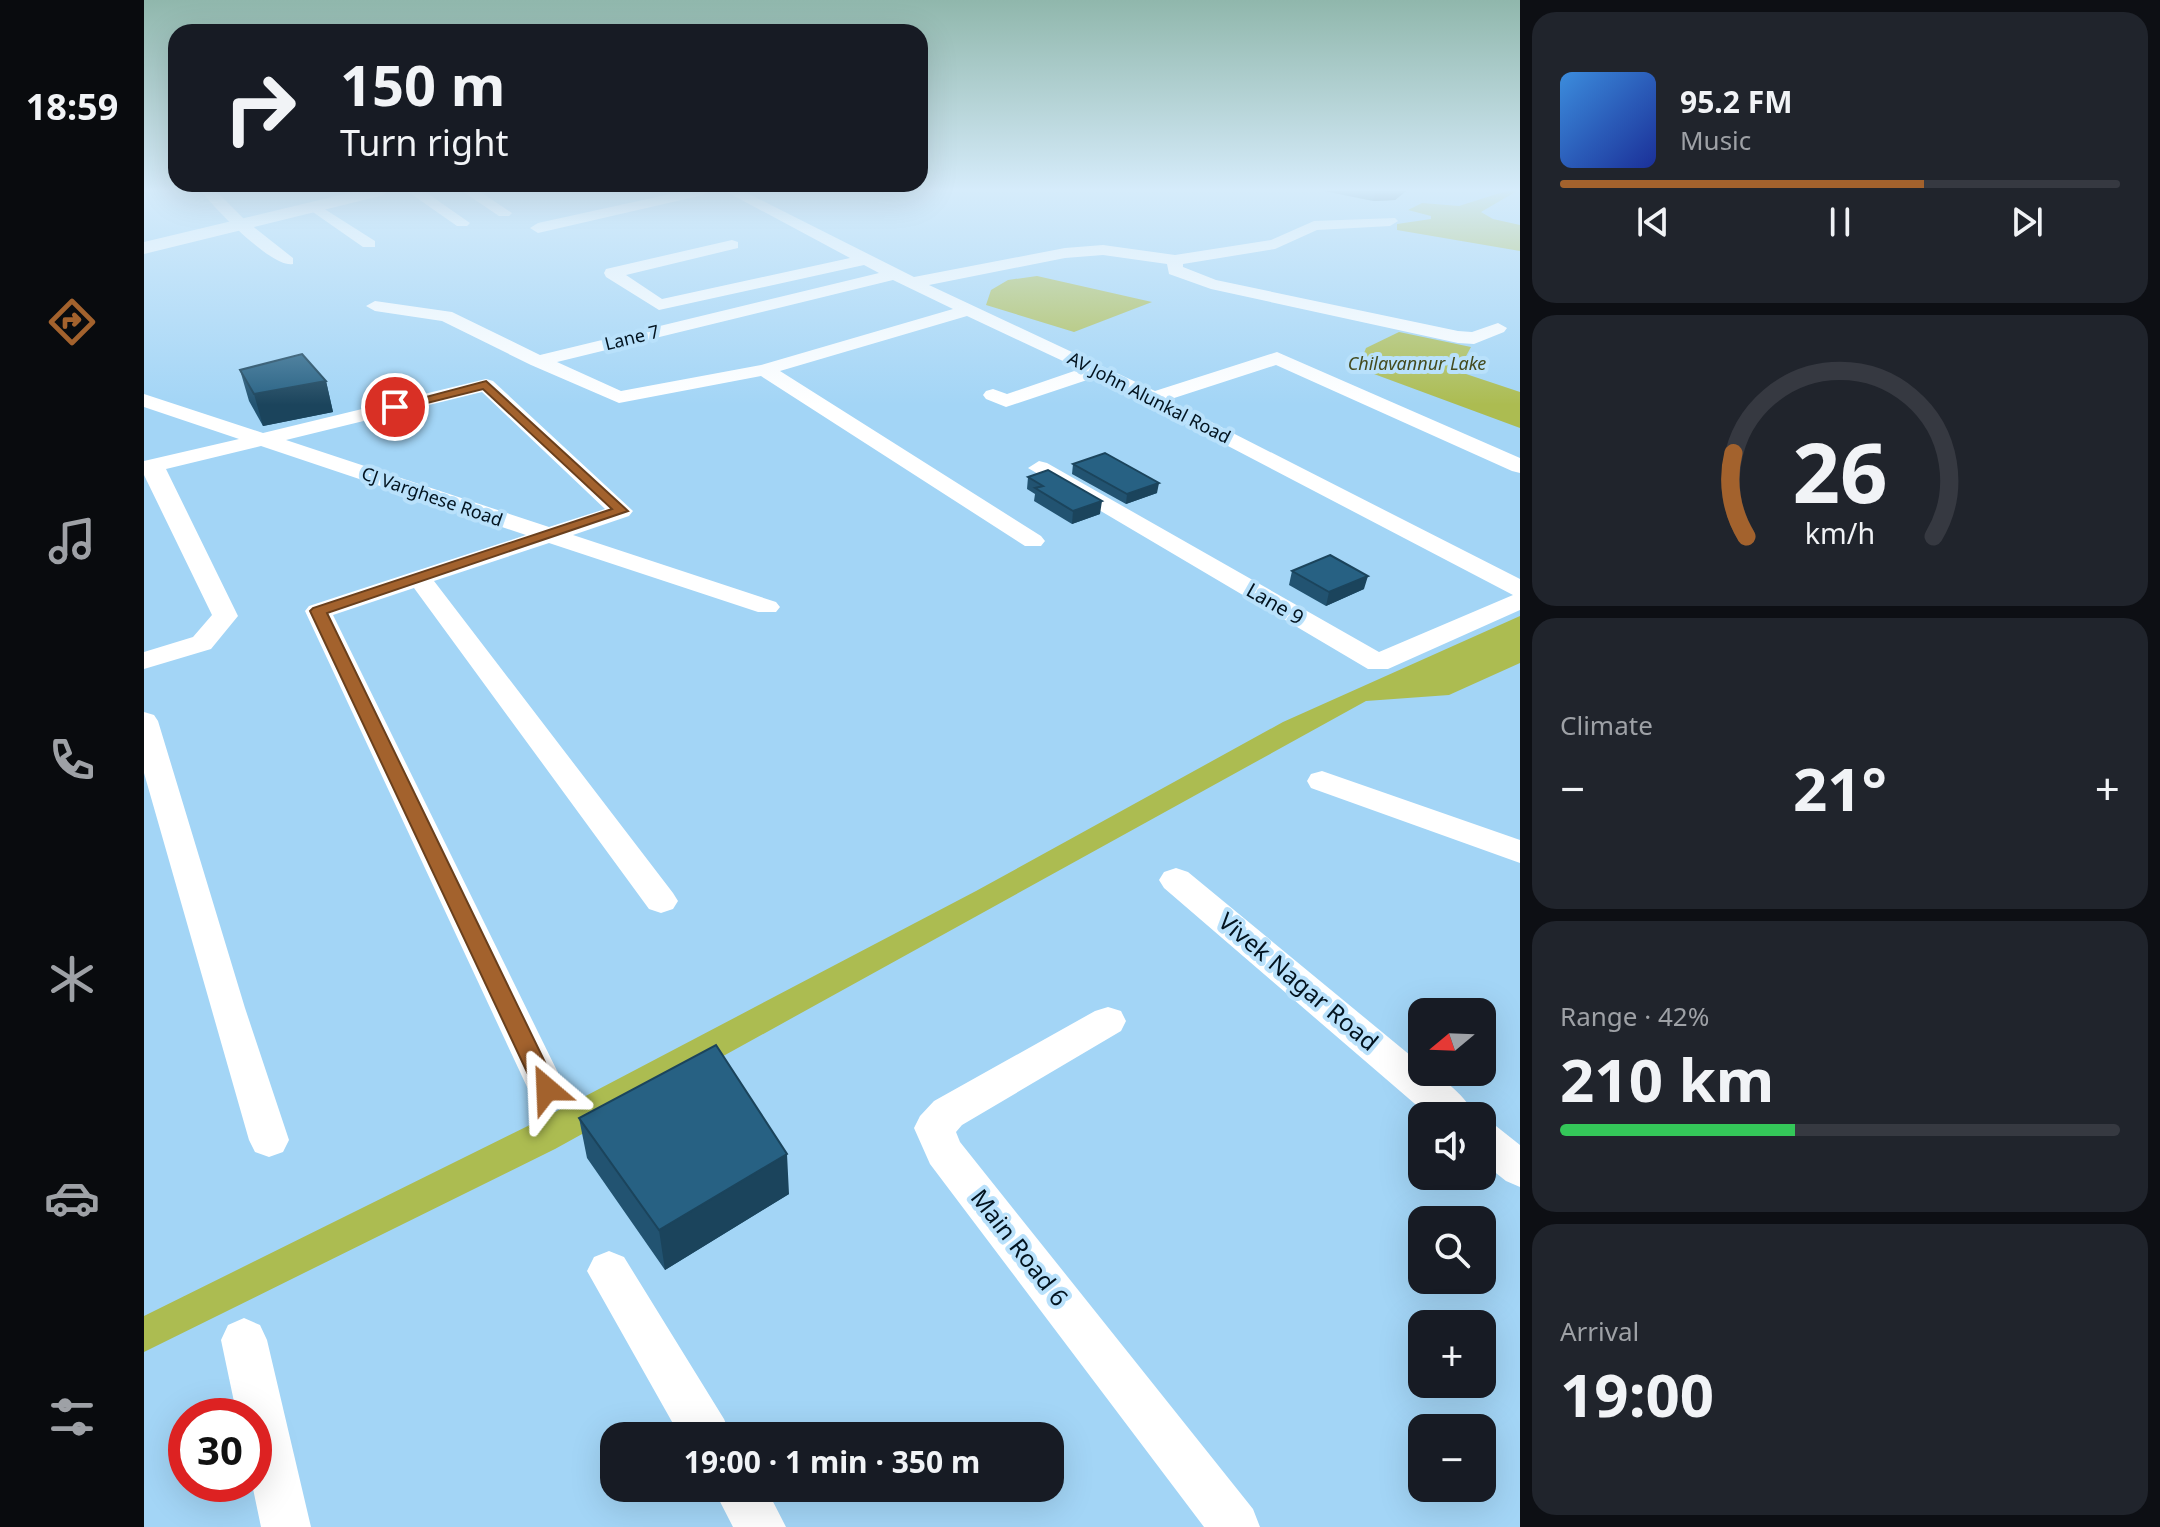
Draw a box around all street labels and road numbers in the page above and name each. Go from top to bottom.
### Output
street label: Lane 7 [602,319,662,355]
street label: AV John Alunkal Road [1064,346,1235,449]
street label: CJ Varghese Road [359,461,506,531]
street label: Lane 9 [1242,576,1309,631]
street label: Vivek Nagar Road [1212,904,1386,1057]
street label: Main Road 6 [964,1182,1076,1312]

